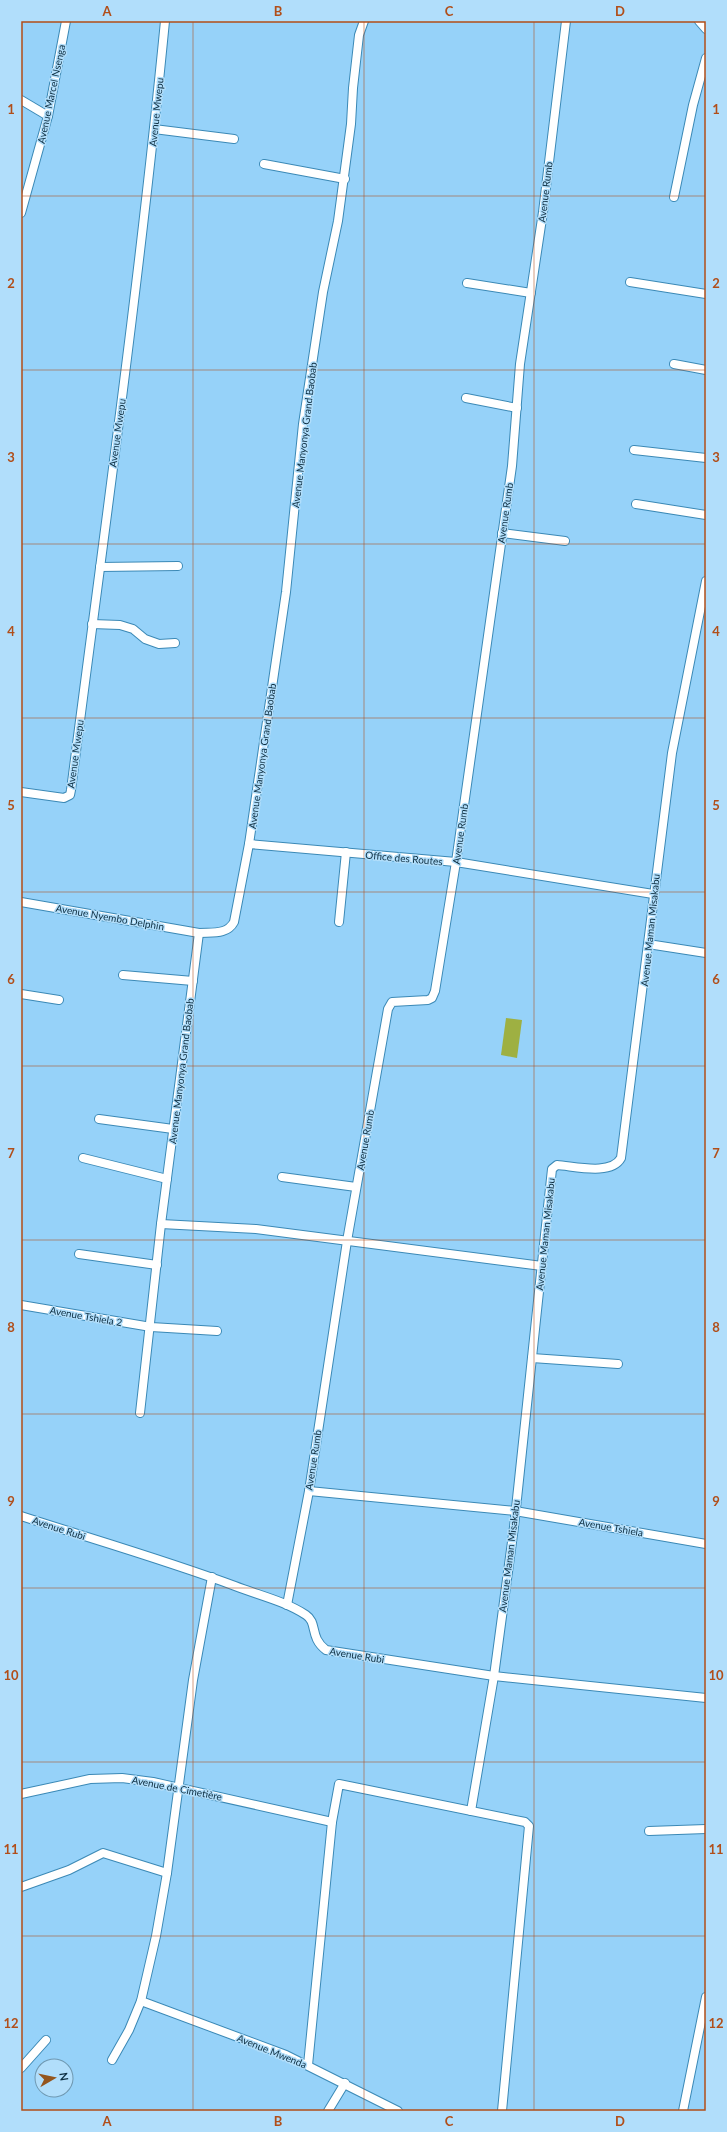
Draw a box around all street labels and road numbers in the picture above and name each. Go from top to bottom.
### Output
street label: Avenue Marcel Nsenga [35,43,67,145]
street label: Avenue Mwepu [146,77,166,147]
street label: Avenue Rumb [535,161,555,223]
street label: Avenue Manyonya Grand Baobab [289,361,319,509]
street label: Avenue Mwepu [106,398,128,468]
street label: Avenue Rumb [495,482,515,544]
street label: Avenue Manyonya Grand Baobab [246,682,278,829]
street label: Avenue Mwepu [64,719,86,789]
street label: Avenue Rumb [450,803,470,865]
street label: Office des Routes [365,849,443,867]
street label: Avenue Maman Misakabu [638,873,662,987]
street label: Avenue Nyembo Delphin [55,902,165,932]
street label: Avenue Manyonya Grand Baobab [166,997,196,1145]
street label: Avenue Rumb [354,1108,376,1171]
street label: Avenue Maman Misakabu [533,1177,557,1291]
street label: Avenue Tshiela 2 [49,1304,123,1328]
street label: Avenue Rumb [302,1428,324,1491]
street label: Avenue Maman Misakabu [496,1499,522,1613]
street label: Avenue Rubi [31,1514,87,1542]
street label: Avenue Tshiela [578,1515,644,1539]
street label: Avenue Rubi [329,1645,385,1665]
street label: Avenue de Cimetière [131,1773,223,1803]
street label: Avenue Mwenda [235,2032,309,2070]

